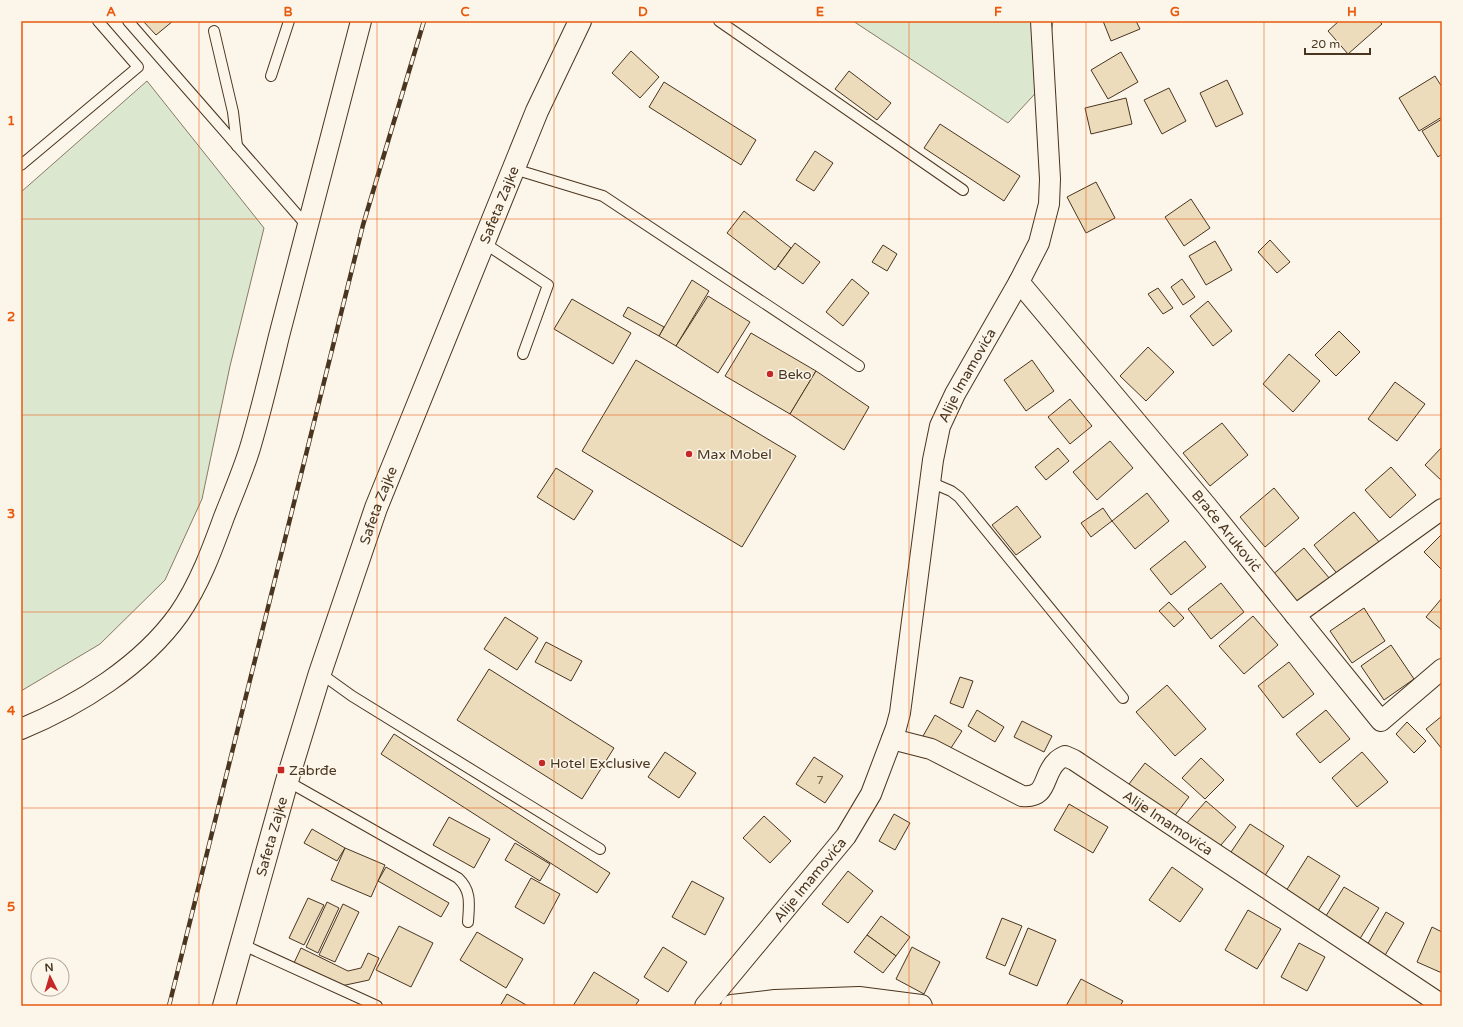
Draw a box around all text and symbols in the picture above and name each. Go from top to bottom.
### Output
text: A [106,4,116,20]
text: B [283,4,293,20]
text: C [460,4,470,20]
text: D [638,4,648,20]
text: E [816,4,824,20]
text: F [994,4,1002,20]
text: G [1170,4,1180,20]
text: H [1347,4,1357,20]
scale bar [1305,30,1370,56]
text: 20 m [1311,37,1340,51]
text: 1 [7,113,15,129]
street label: Safeta Zajke [476,164,523,246]
text: 2 [7,309,15,325]
street label: Alije Imamovića [935,326,1000,425]
place label: Beko [778,366,812,383]
marker: Beko [765,369,775,379]
place label: Max Mobel [697,446,772,463]
marker: Max Mobel [684,449,694,459]
street label: Safeta Zajke [356,464,401,547]
street label: Braće Aruković [1188,487,1265,575]
text: 3 [7,506,15,522]
text: 4 [7,703,16,719]
place label: Hotel Exclusive [550,755,650,772]
marker: Hotel Exclusive [537,758,547,768]
place label: Zabrđe [289,762,337,779]
marker: Zabrđe [276,765,286,775]
house number: 7 [816,773,824,787]
street label: Alije Imamovića [1119,787,1216,859]
street label: Safeta Zajke [253,795,291,878]
street label: Alije Imamovića [770,834,850,926]
text: 5 [7,899,15,915]
north arrow [30,957,70,997]
text: N [44,961,54,974]

